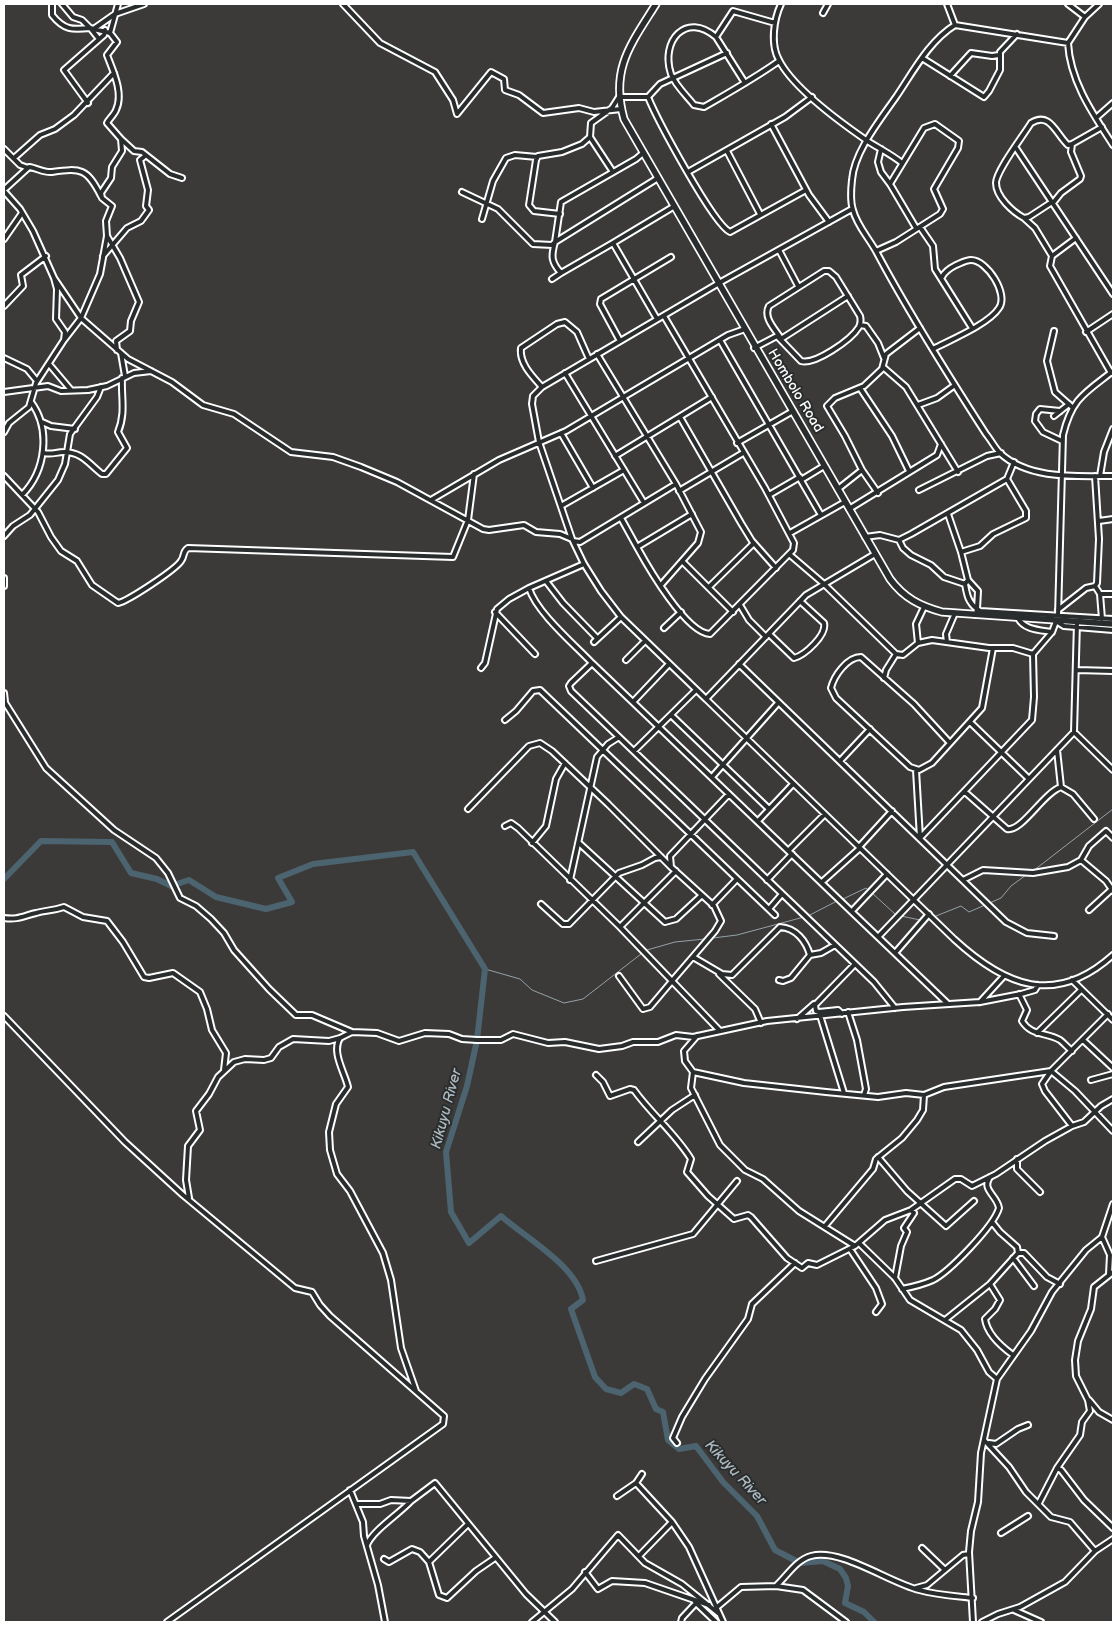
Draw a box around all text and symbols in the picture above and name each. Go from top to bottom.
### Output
street label: Hombolo Road [764,346,826,436]
water label: Kikuyu River [428,1067,466,1151]
water label: Kikuyu River [700,1437,770,1509]

